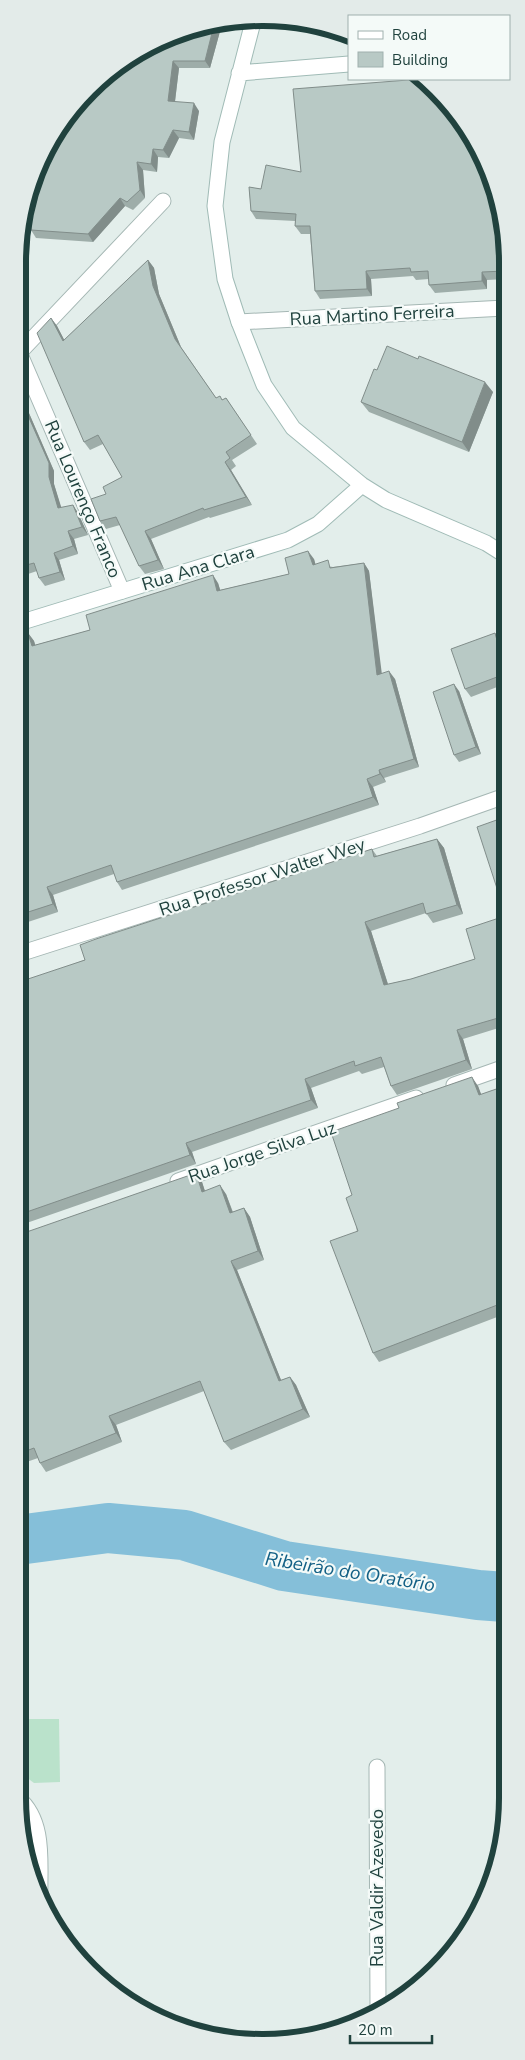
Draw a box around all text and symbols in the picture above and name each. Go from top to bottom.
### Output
legend [348,15,510,80]
text: Road [392,25,427,45]
text: Building [392,50,448,70]
street label: Rua Martino Ferreira [289,299,455,331]
street label: Rua Lourenço Franco [39,417,127,581]
street label: Rua Ana Clara [139,539,257,597]
street label: Rua Professor Walter Wey [156,832,369,922]
street label: Rua Jorge Silva Luz [185,1115,339,1189]
water label: Ribeirão do Oratório [263,1546,437,1598]
street label: Rua Valdir Azevedo [365,1809,389,1967]
scale bar [350,2012,432,2044]
text: 20 m [358,2020,393,2040]

